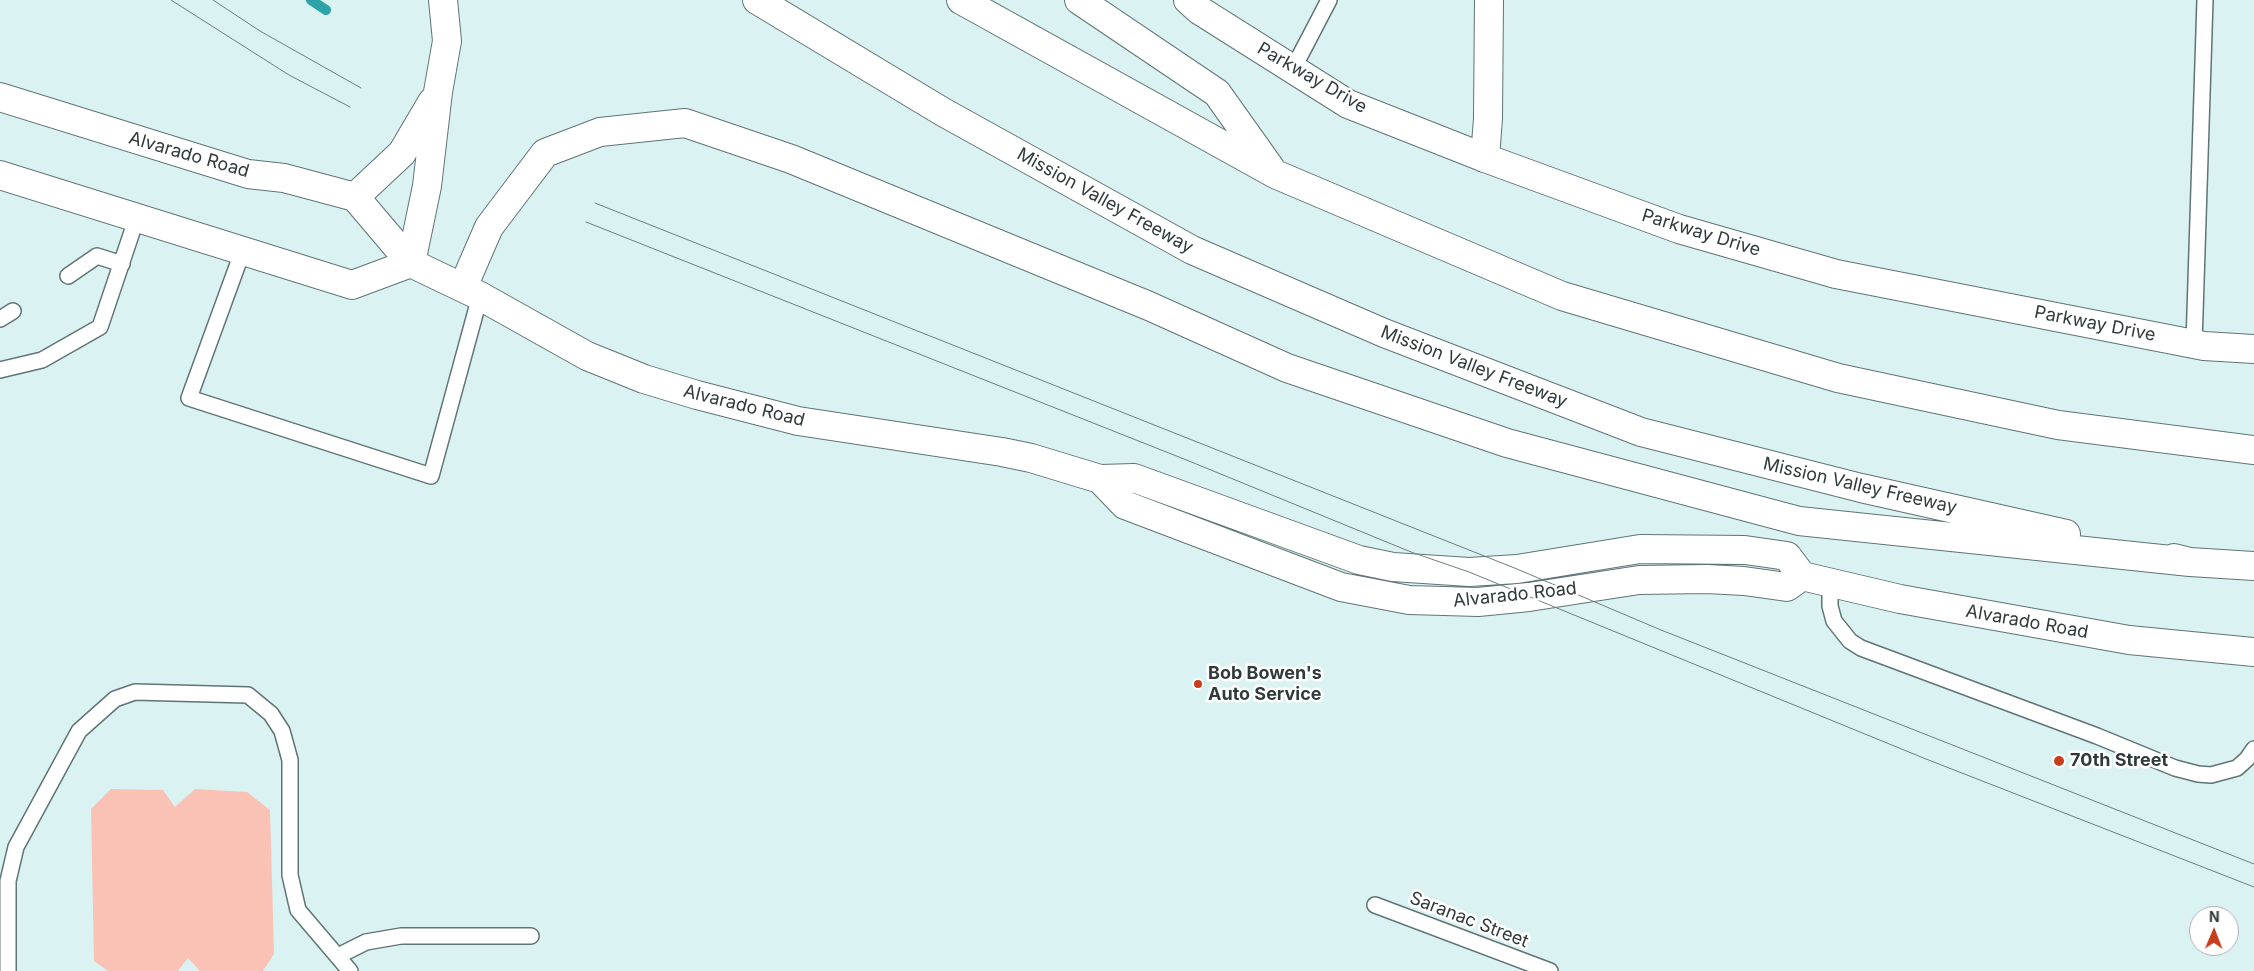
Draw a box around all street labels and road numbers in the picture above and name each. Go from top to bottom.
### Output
street label: Parkway Drive [1253,38,1371,118]
street label: Alvarado Road [126,128,252,182]
street label: Mission Valley Freeway [1013,144,1197,258]
street label: Parkway Drive [1639,205,1763,261]
street label: Parkway Drive [2033,302,2157,346]
street label: Mission Valley Freeway [1378,321,1570,413]
street label: Alvarado Road [681,380,807,432]
street label: Mission Valley Freeway [1761,453,1959,519]
street label: Alvarado Road [1452,578,1578,612]
street label: Alvarado Road [1964,601,2090,643]
street label: Saranac Street [1407,887,1531,953]

